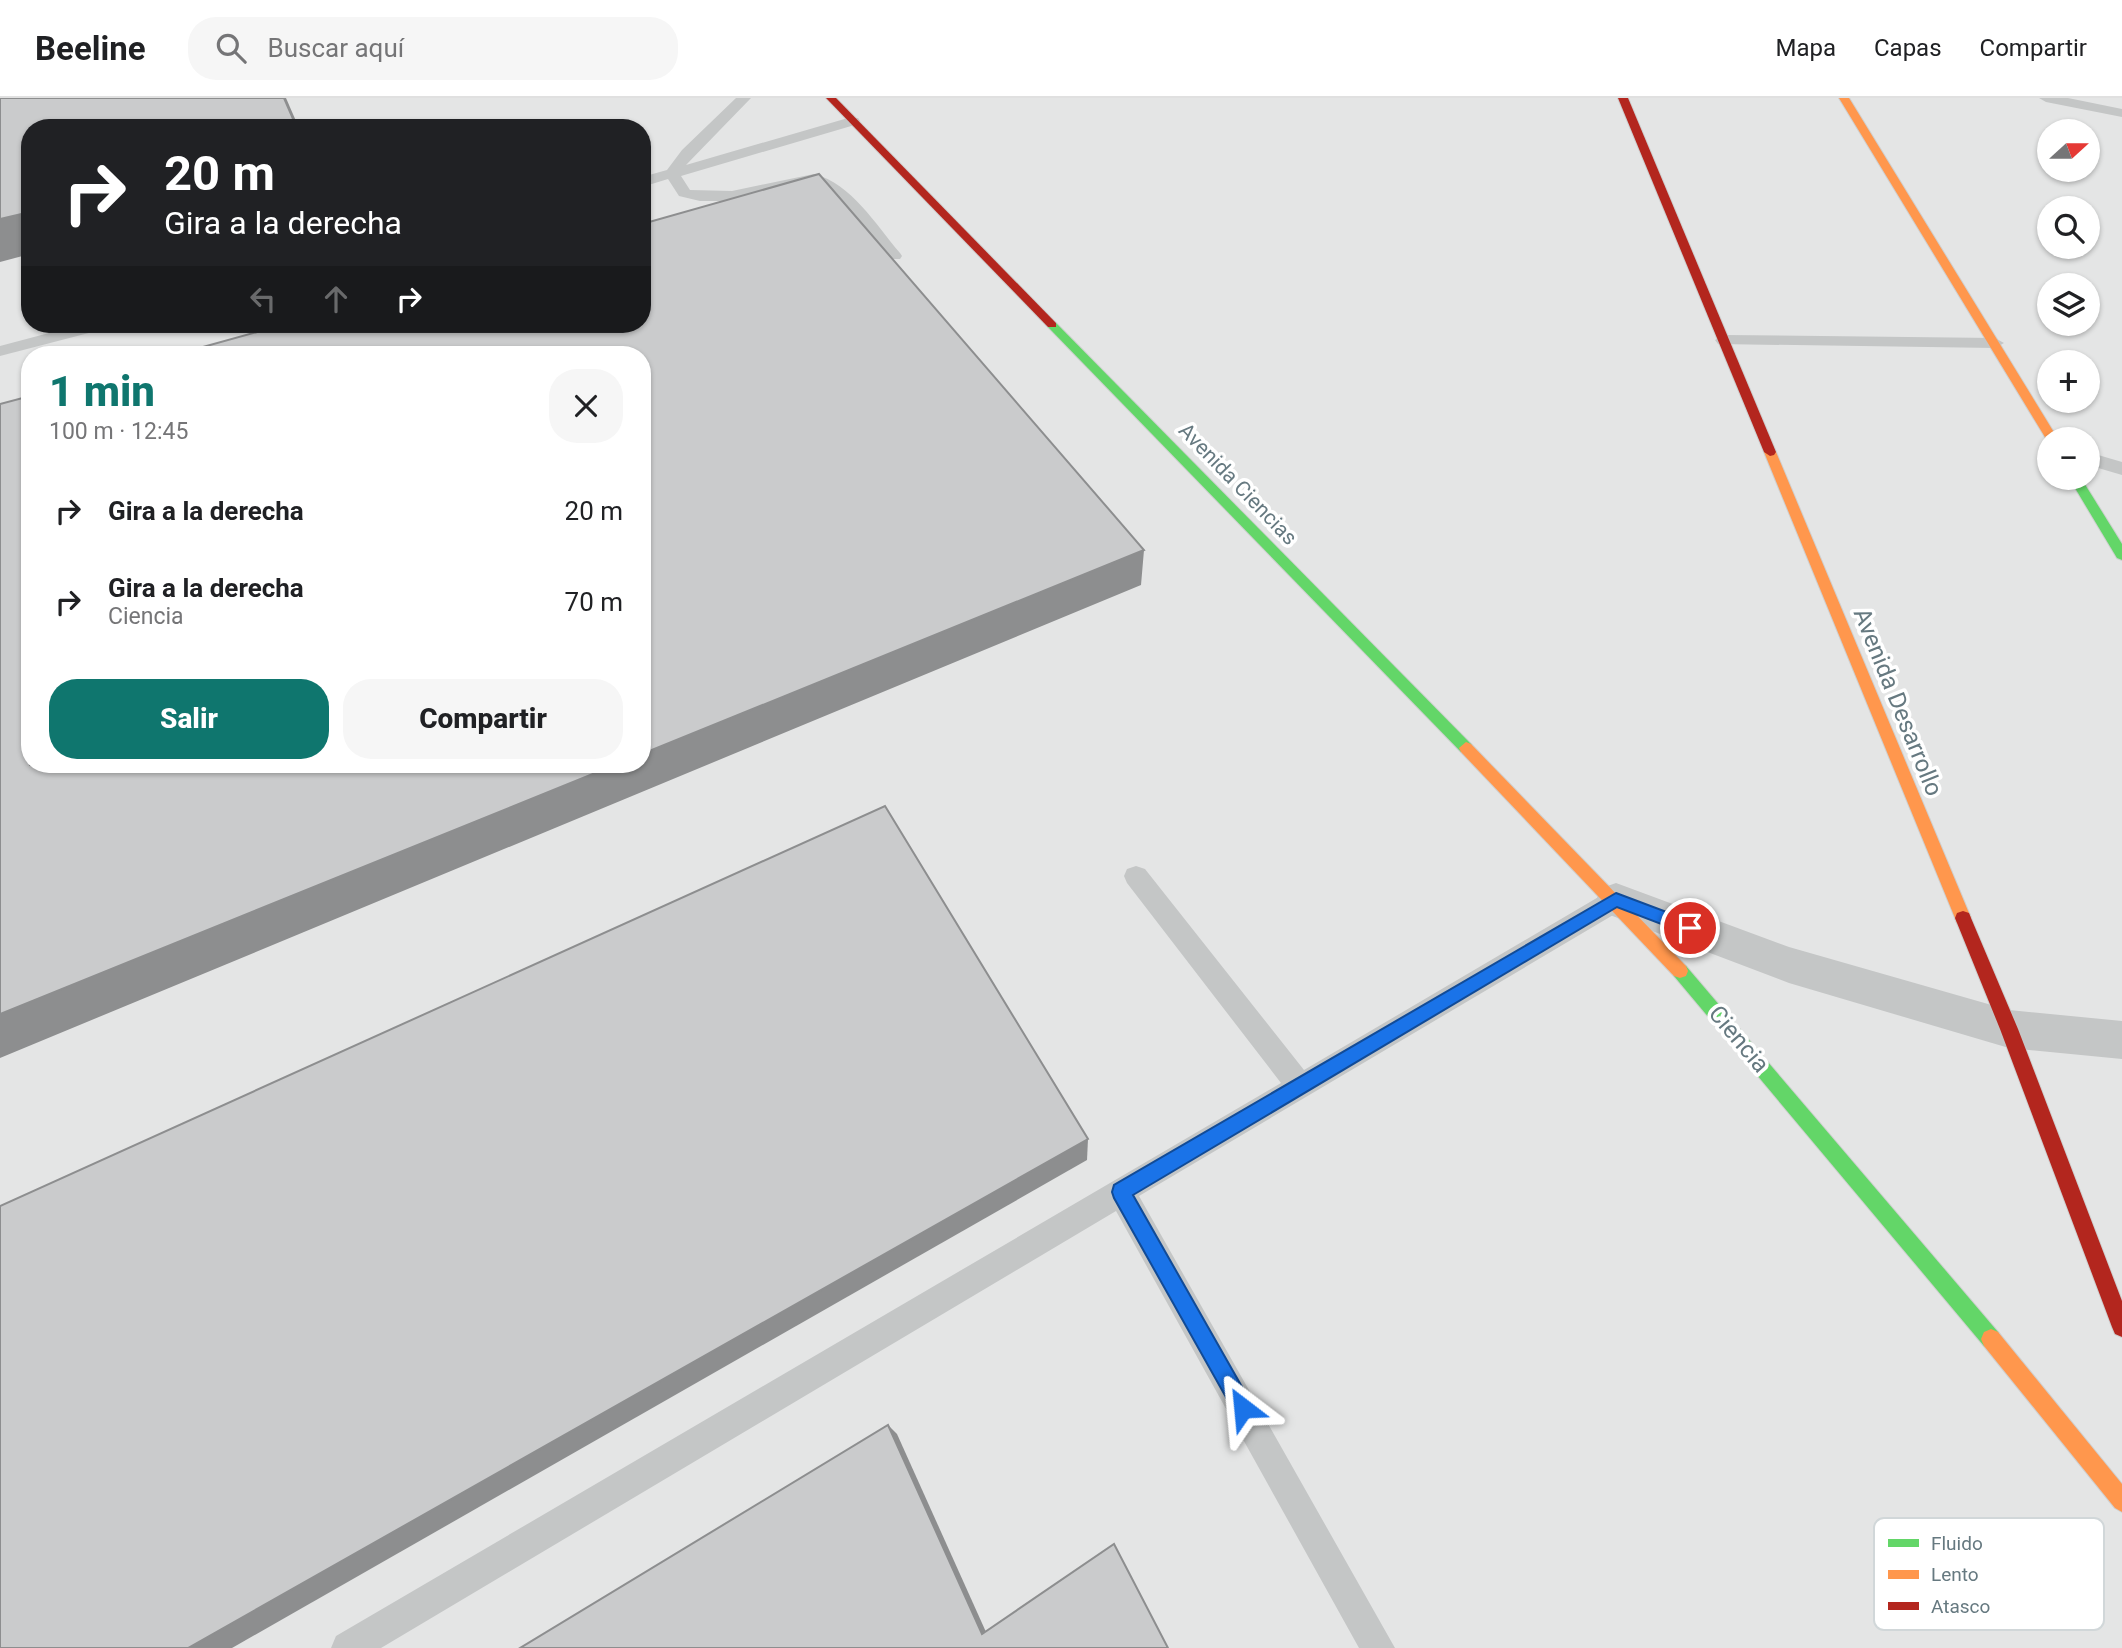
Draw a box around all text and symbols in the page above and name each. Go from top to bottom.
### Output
search box [188,17,678,80]
text: Beeline [35,29,146,68]
icon: search [212,29,250,67]
text: Buscar aquí [268,33,404,63]
text: Mapa [1775,34,1836,62]
text: Capas [1874,34,1942,62]
text: Compartir [1980,34,2087,62]
north arrow [2037,119,2100,182]
map controls [2037,119,2100,490]
text: 20 m [164,145,275,202]
icon: right [49,147,140,238]
button: search [2037,196,2100,259]
text: Gira a la derecha [164,204,402,242]
button: layers [2037,273,2100,336]
icon: left [244,280,282,318]
icon: ahead [317,280,355,318]
icon: right [390,280,428,318]
button: + [2037,350,2100,413]
text: 1 min [49,367,155,416]
button: close [549,369,623,443]
text: 100 m · 12:45 [49,418,188,445]
street label: Avenida Ciencias [1174,418,1302,550]
button: − [2037,427,2100,490]
icon: right [49,492,87,530]
text: Gira a la derecha [108,496,304,526]
text: 20 m [565,496,623,526]
text: Gira a la derecha [108,573,304,603]
icon: right [49,583,87,621]
text: 70 m [565,587,623,617]
text: Ciencia [108,603,184,630]
street label: Avenida Desarrollo [1848,604,1948,800]
button: Salir [49,679,329,759]
button: Compartir [343,679,623,759]
pin [1660,898,1720,958]
icon: arrive [1671,909,1709,947]
street label: Ciencia [1703,1000,1775,1078]
position arrow [1206,1371,1280,1445]
legend [1874,1518,2104,1630]
text: Fluido [1931,1532,1983,1555]
text: Lento [1931,1563,1979,1586]
text: Atasco [1931,1595,1990,1618]

